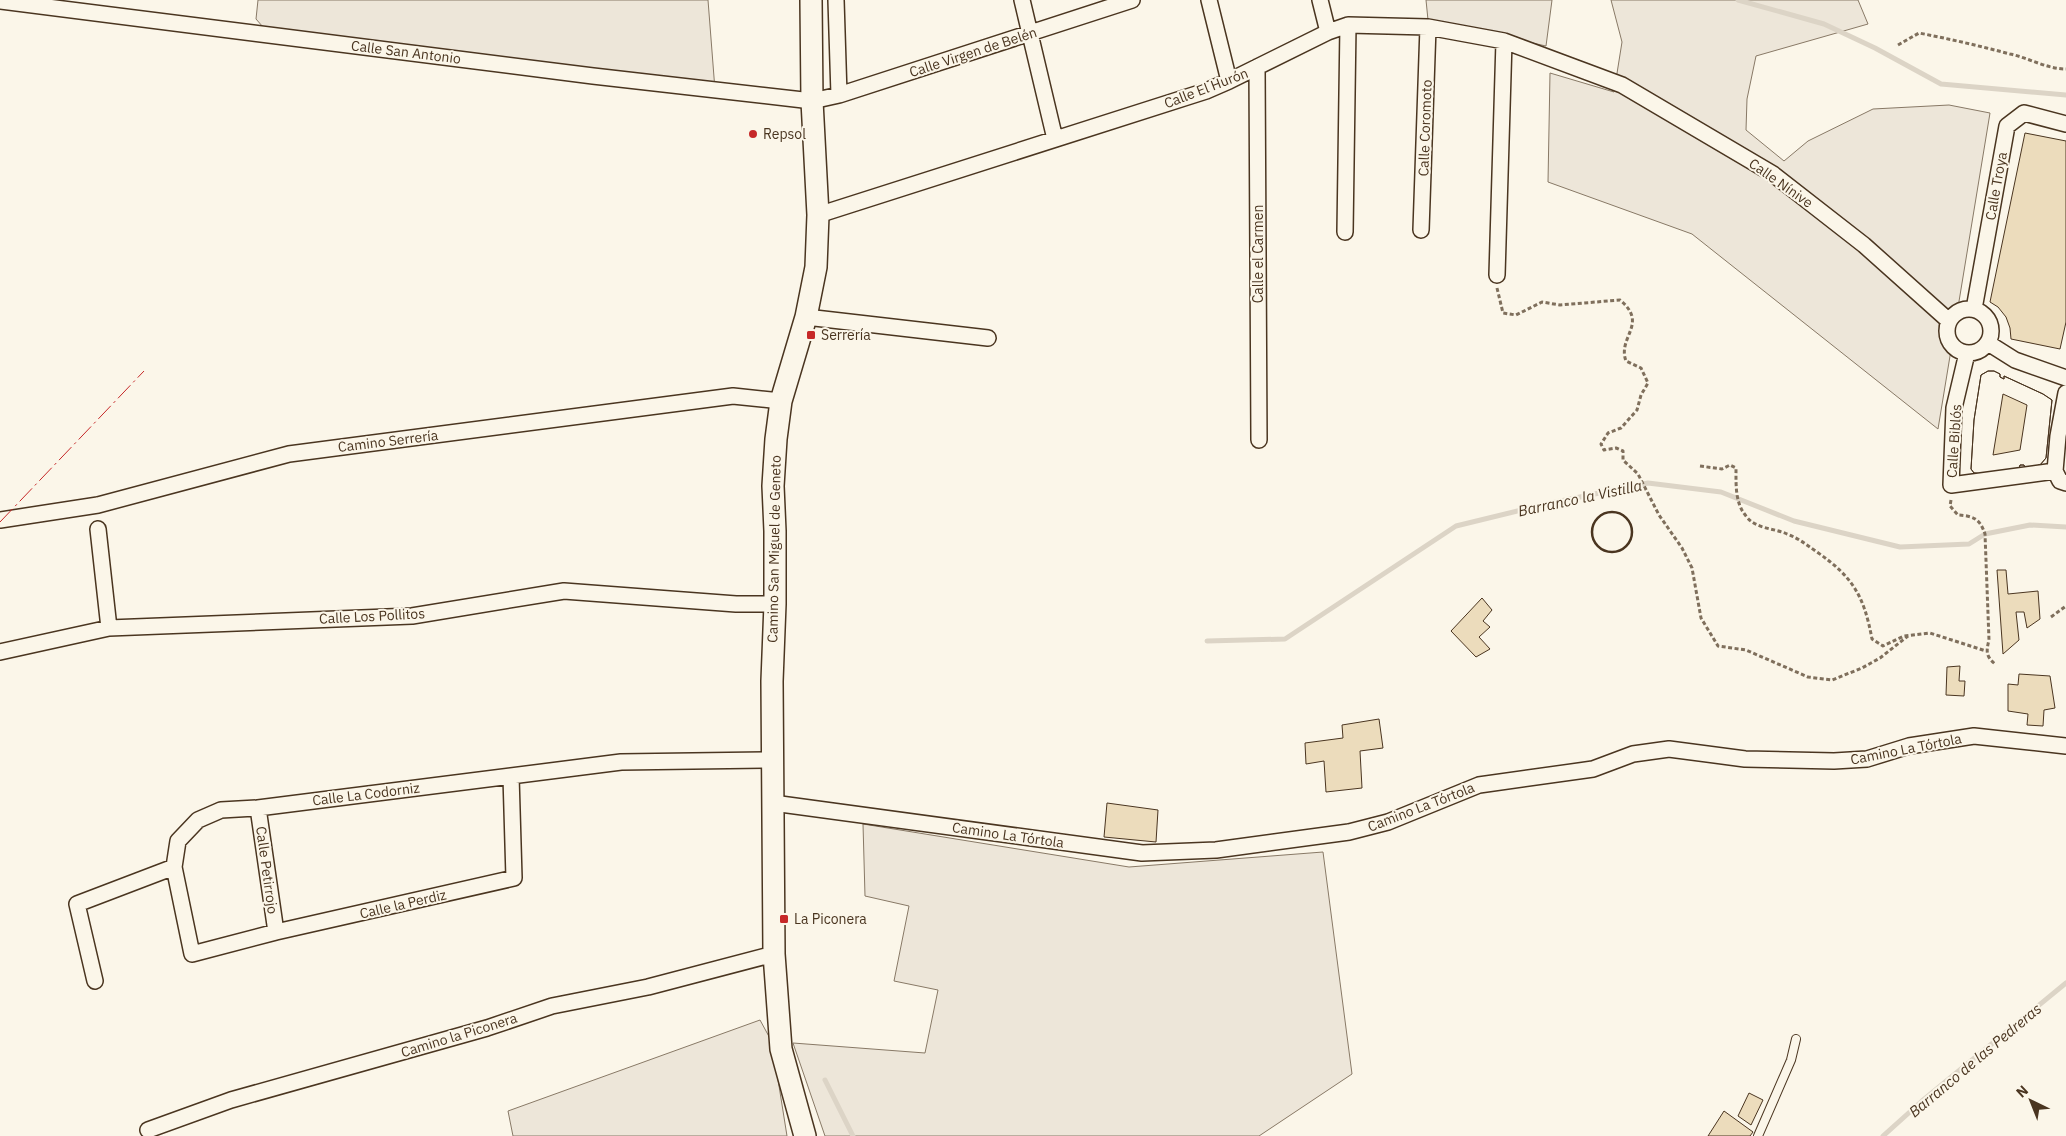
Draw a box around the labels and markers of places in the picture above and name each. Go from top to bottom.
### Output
place label: Repsol [763,125,806,143]
marker: Repsol [747,128,759,140]
place label: Serrería [821,326,871,344]
marker: Serrería [805,329,817,341]
place label: La Piconera [794,910,867,928]
marker: La Piconera [778,913,790,925]

